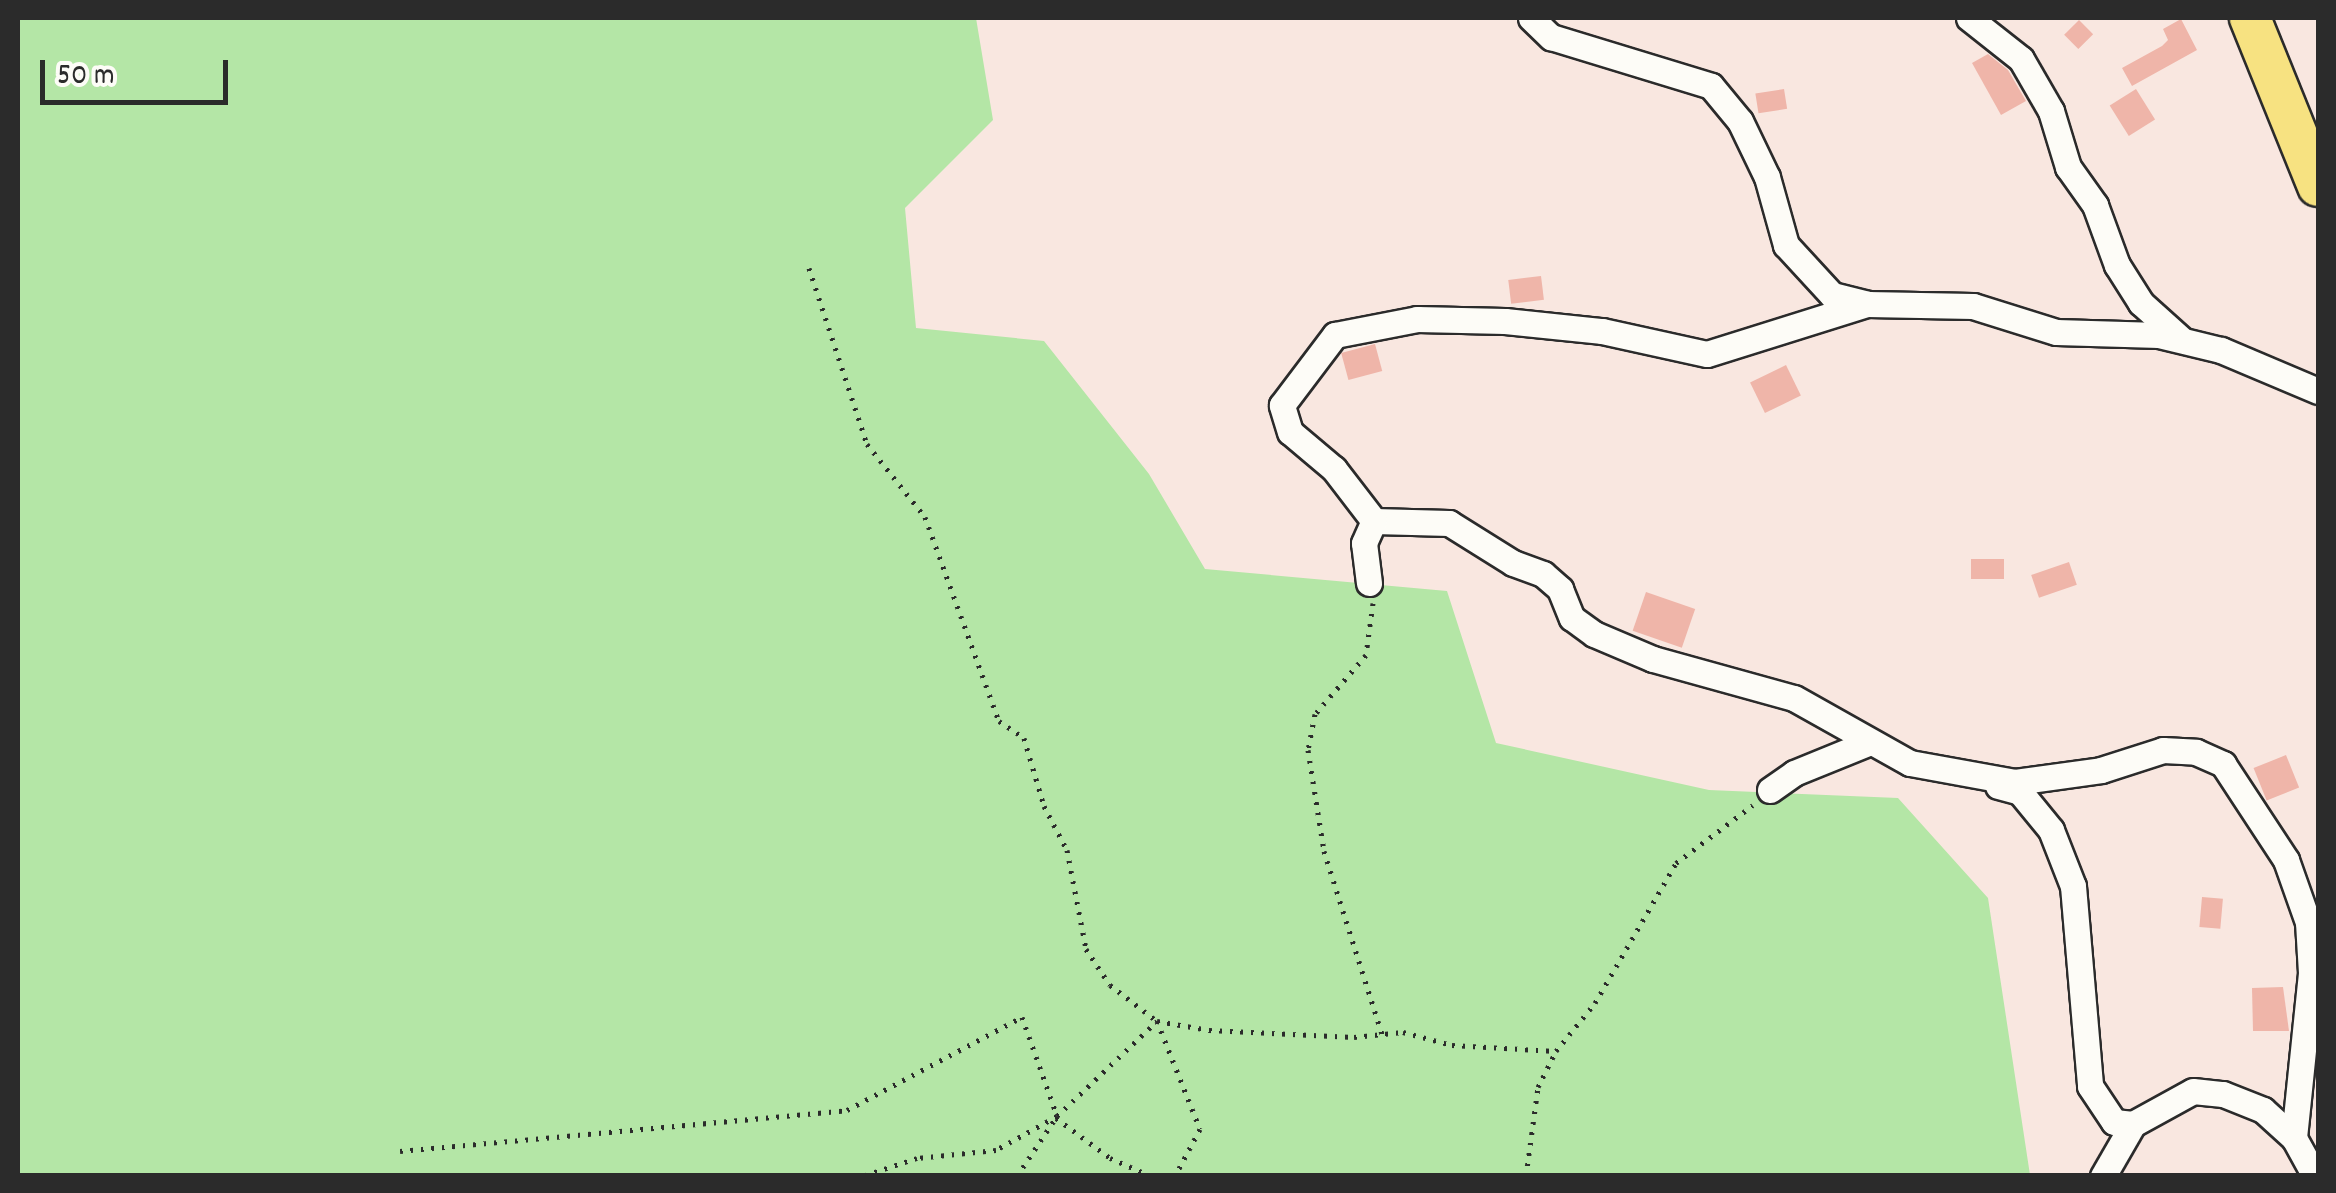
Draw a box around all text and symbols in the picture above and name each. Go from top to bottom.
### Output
scale bar [45,40,232,102]
text: 50 m [57,56,115,99]

